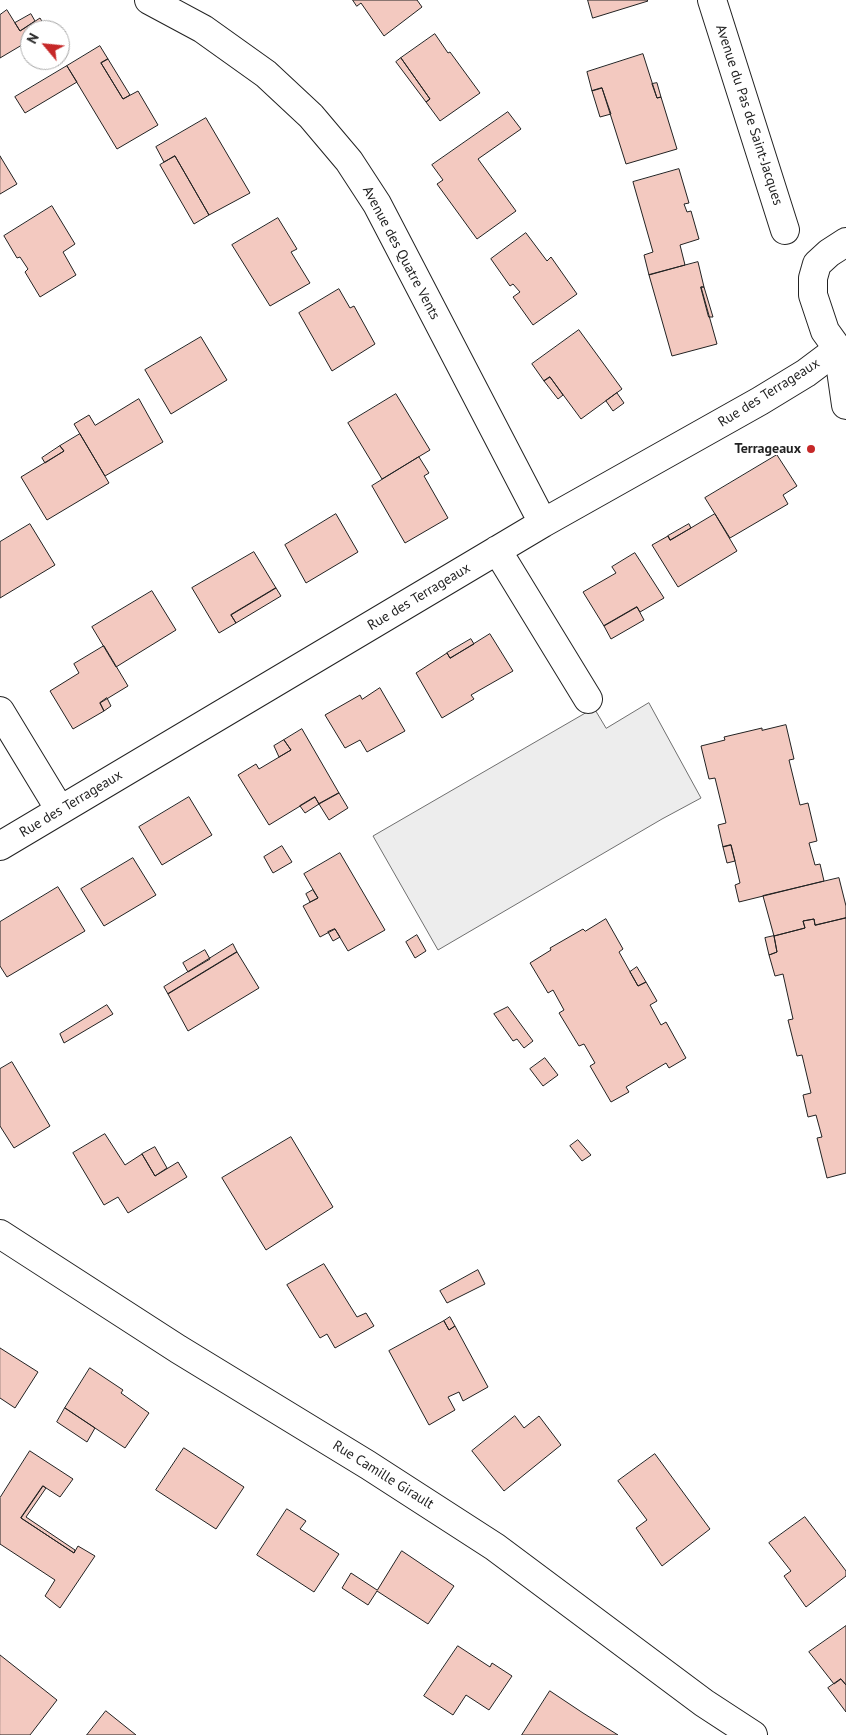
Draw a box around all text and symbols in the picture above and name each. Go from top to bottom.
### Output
north arrow [20,20,70,70]
street label: Avenue du Pas de Saint-Jacques [712,23,786,207]
text: N [23,30,43,47]
street label: Avenue des Quatre Vents [359,183,443,323]
street label: Rue des Terrageaux [715,355,823,431]
place label: Terrageaux [735,441,801,457]
marker: Terrageaux [805,443,817,455]
street label: Rue des Terrageaux [365,560,473,634]
street label: Rue des Terrageaux [17,767,125,841]
street label: Rue Camille Girault [329,1437,437,1513]

